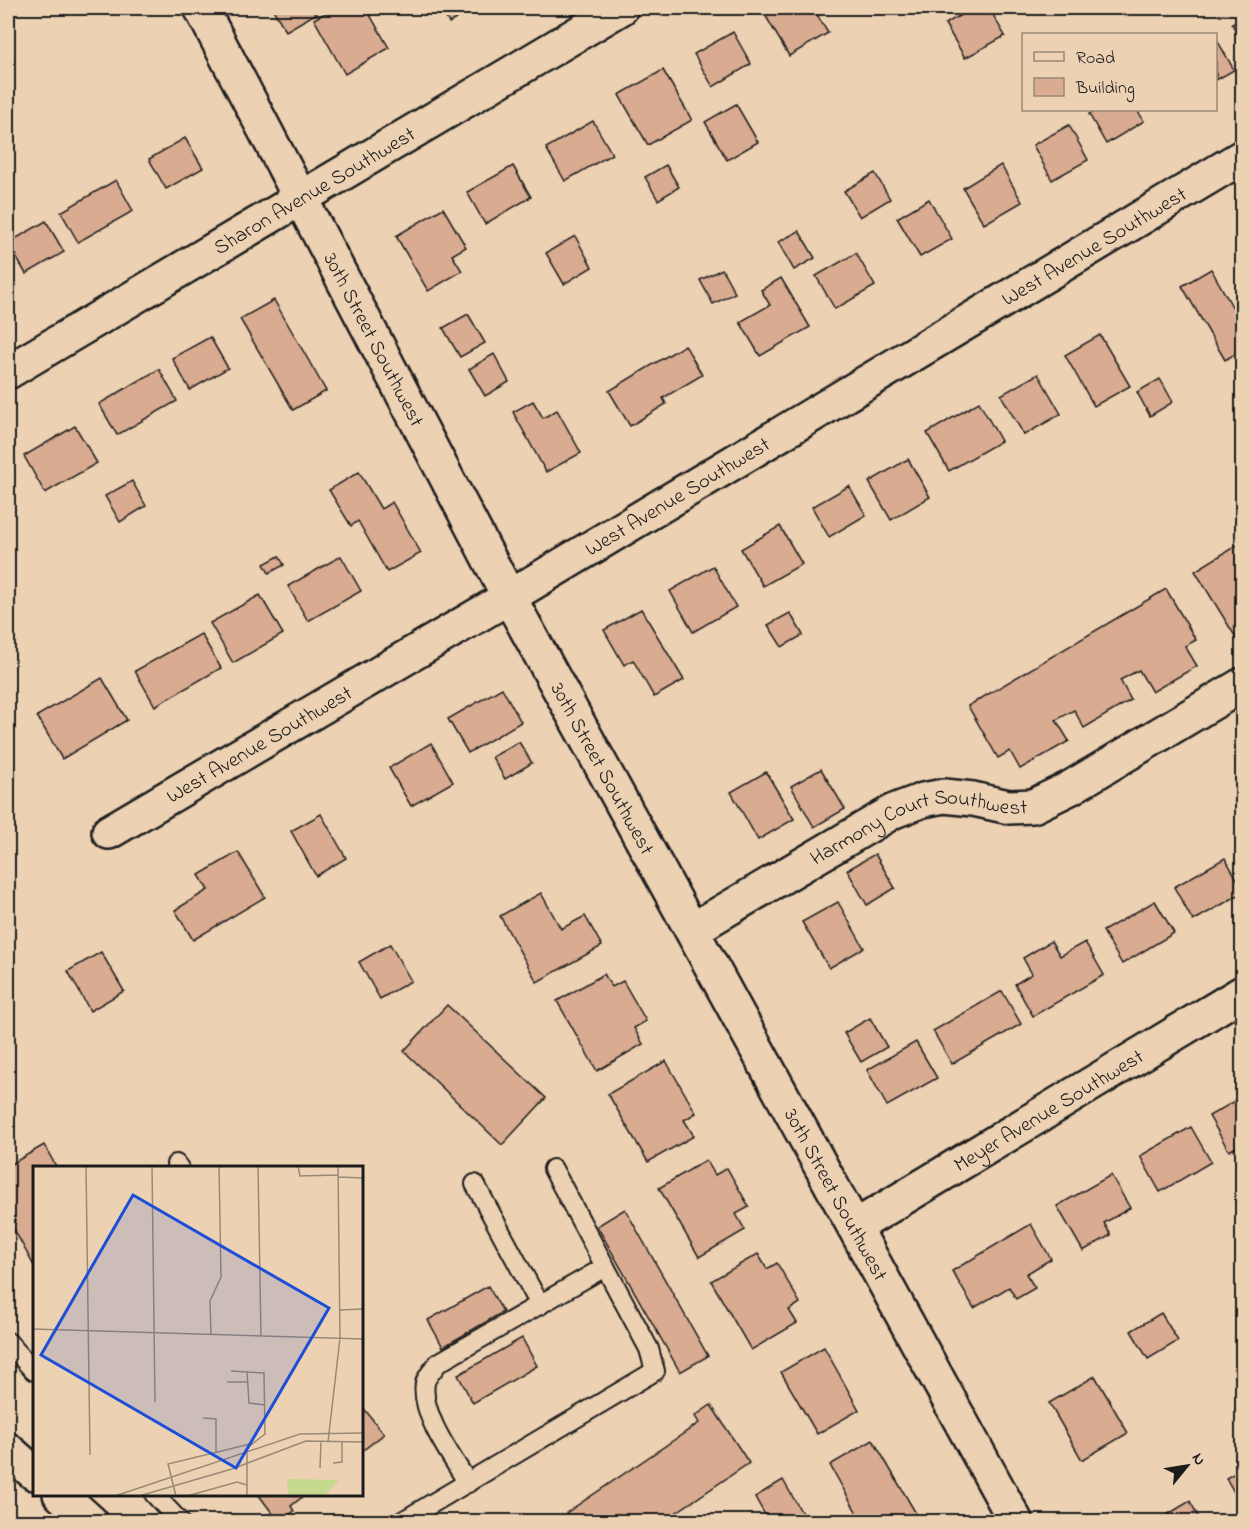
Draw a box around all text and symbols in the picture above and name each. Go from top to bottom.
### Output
legend [1022,33,1217,111]
text: Road [1076,46,1115,72]
text: Building [1075,76,1135,103]
street label: Sharon Avenue Southwest [208,120,422,264]
street label: West Avenue Southwest [997,180,1193,315]
street label: 30th Street Southwest [315,248,430,433]
street label: West Avenue Southwest [580,431,776,565]
street label: 30th Street Southwest [542,678,661,861]
street label: West Avenue Southwest [161,679,359,812]
street label: Harmony Court Southwest [805,783,1028,874]
street label: Meyer Avenue Southwest [949,1043,1150,1181]
street label: 30th Street Southwest [775,1104,894,1287]
inset map [33,1166,363,1496]
north arrow [1157,1436,1217,1496]
text: N [1185,1449,1211,1470]

